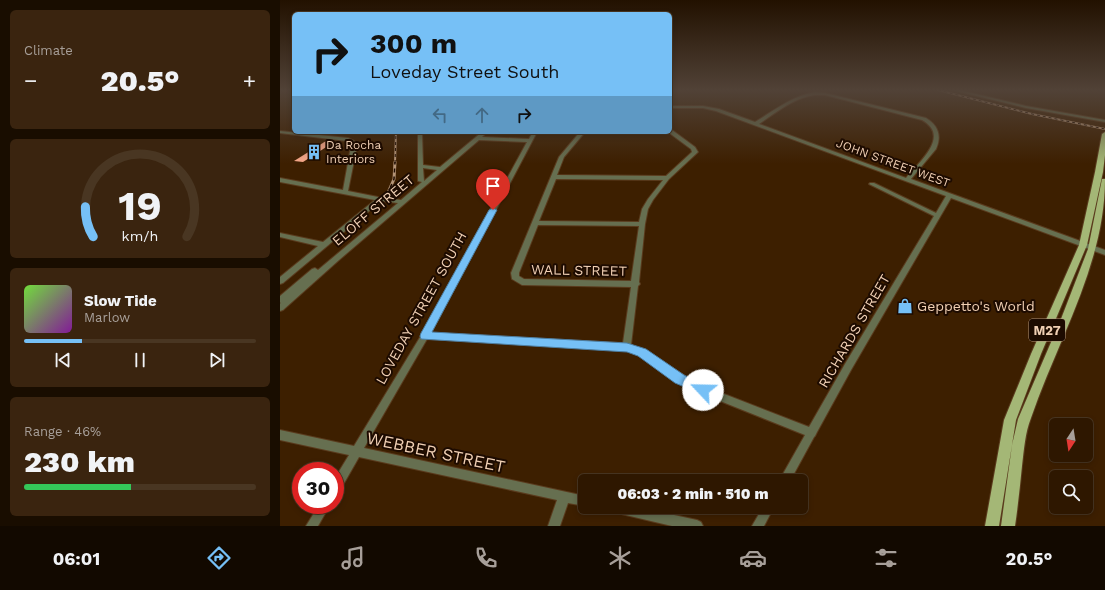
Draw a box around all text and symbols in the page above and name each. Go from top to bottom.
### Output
text: 300 m [370,27,457,60]
icon: right [304,28,356,80]
text: Climate [24,43,73,58]
text: Loveday Street South [370,61,559,82]
text: 20.5° [100,63,180,98]
text: − [24,68,37,93]
text: + [243,68,256,93]
icon: left [429,104,451,126]
icon: ahead [471,104,493,126]
icon: right [513,104,535,126]
street label: JOHN STREET WEST [834,136,952,190]
place label: Da Rocha Interiors [326,138,381,166]
building icon: Da Rocha Interiors [305,143,323,161]
pin [476,169,510,210]
street label: ELOFF STREET [329,171,417,249]
icon: arrive [482,175,504,197]
text: 19 [118,180,162,229]
text: km/h [122,227,158,243]
street label: LOVEDAY STREET SOUTH [372,229,470,387]
street label: WALL STREET [531,261,628,279]
street label: RICHARDS STREET [815,271,893,391]
text: Slow Tide [84,292,157,310]
shop icon: Geppetto's World [896,297,914,315]
place label: Geppetto's World [917,298,1035,314]
text: Marlow [84,310,130,325]
road number: M27 [1029,319,1065,341]
icon: previous [52,349,74,371]
icon: pause [129,349,151,371]
icon: next [206,349,228,371]
position arrow [682,369,724,411]
north arrow [1049,418,1093,462]
map controls [1049,418,1093,514]
text: Range · 46% [24,424,101,439]
street label: WEBBER STREET [365,428,507,476]
text: 230 km [24,444,135,479]
speed limit sign: 30 [292,462,344,514]
button: search [1049,470,1093,514]
text: 06:03 · 2 min · 510 m [617,485,769,503]
icon: directions [205,544,233,572]
icon: music [339,544,367,572]
icon: phone [472,544,500,572]
icon: climate [606,544,634,572]
icon: car [739,544,767,572]
icon: filters [872,544,900,572]
text: 06:01 [53,548,100,569]
text: 20.5° [1006,548,1052,569]

